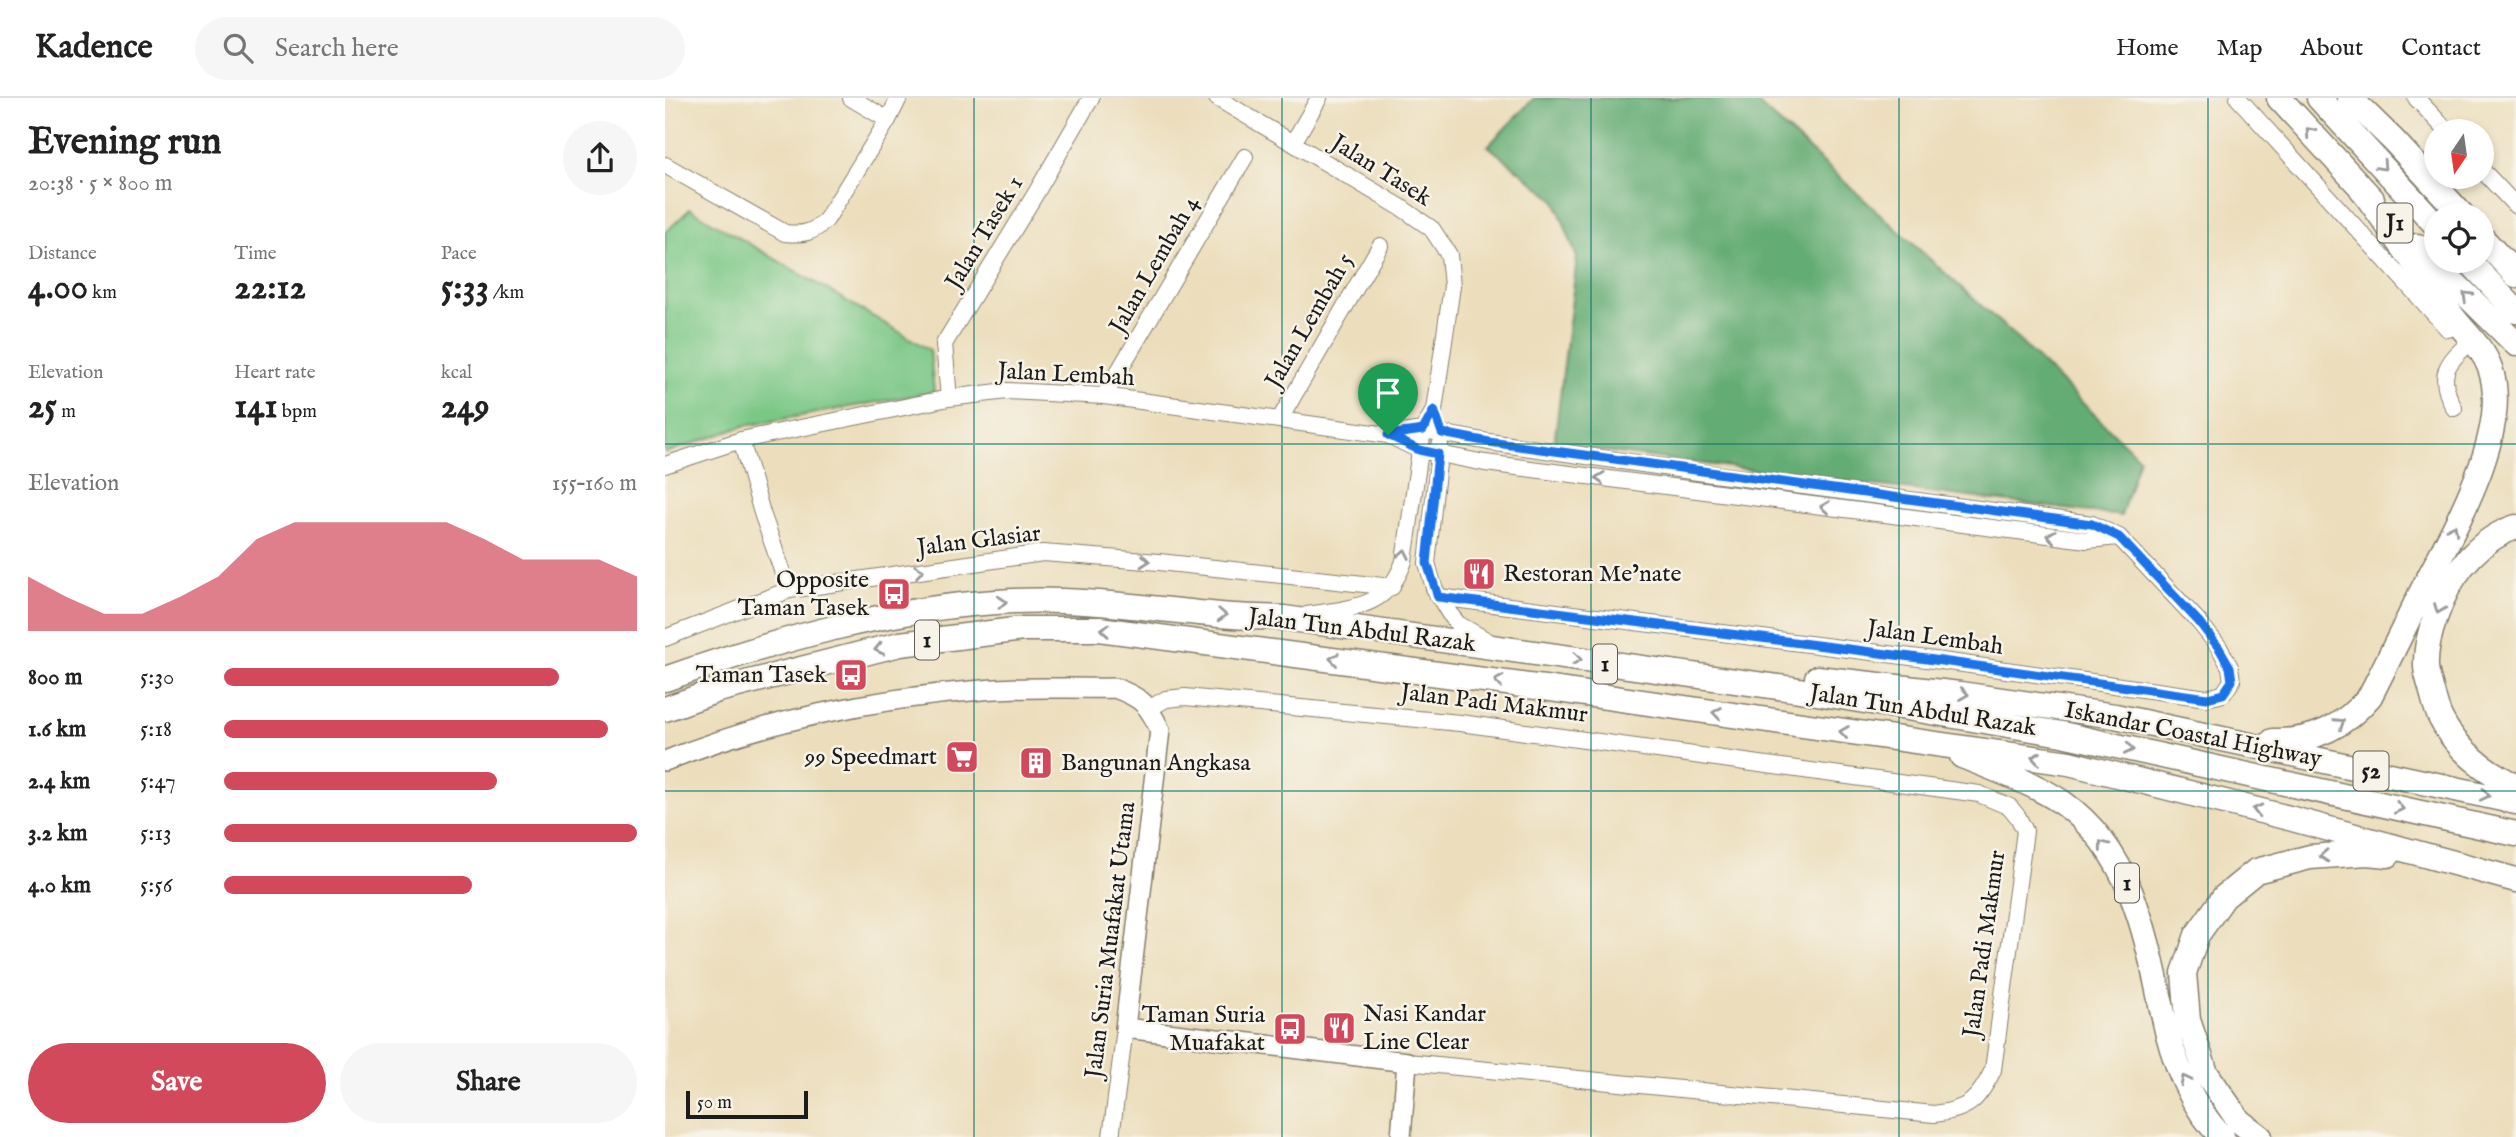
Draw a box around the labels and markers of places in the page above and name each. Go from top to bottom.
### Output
pin [1358,363,1418,435]
restaurant icon: Restoran Me’nate [1460,555,1498,593]
place label: Restoran Me’nate [1503,559,1681,590]
place label: Opposite Taman Tasek [738,565,869,624]
bus stop icon: Opposite Taman Tasek [875,575,913,613]
bus stop icon: Taman Tasek [832,656,870,694]
place label: Taman Tasek [696,660,827,691]
supermarket icon: 99 Speedmart [943,738,981,776]
place label: 99 Speedmart [804,742,937,773]
building icon: Bangunan Angkasa [1017,744,1055,782]
place label: Bangunan Angkasa [1061,748,1251,779]
place label: Nasi Kandar Line Clear [1363,999,1486,1058]
place label: Taman Suria Muafakat [1142,1000,1266,1059]
restaurant icon: Nasi Kandar Line Clear [1320,1009,1358,1047]
bus stop icon: Taman Suria Muafakat [1271,1010,1309,1048]

